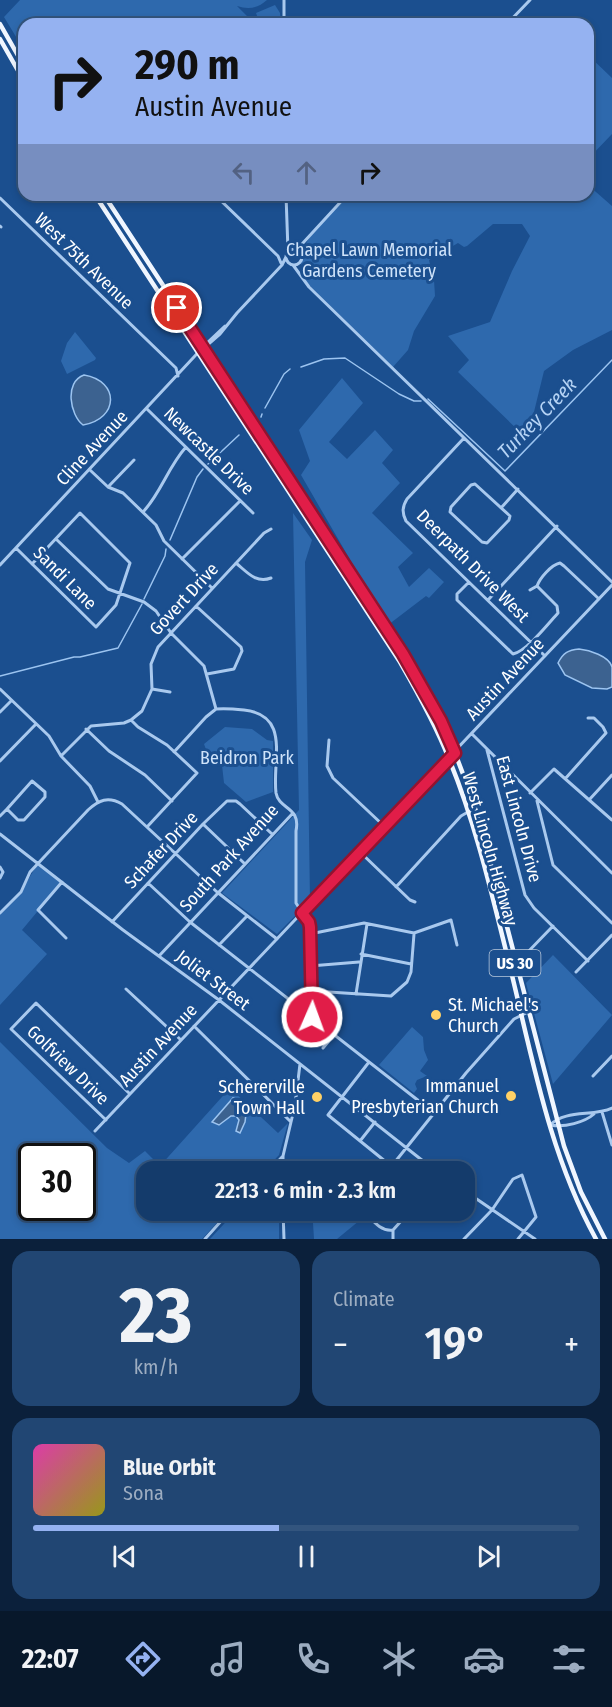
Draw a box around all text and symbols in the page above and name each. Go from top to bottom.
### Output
text: 290 m [135,40,240,90]
icon: right [36,42,114,120]
text: Austin Avenue [135,91,292,123]
icon: left [227,156,260,189]
icon: ahead [290,156,323,189]
icon: right [353,156,386,189]
street label: West 75th Avenue [30,208,138,314]
park label: Chapel Lawn Memorial Gardens Cemetery [286,239,452,282]
pin [151,282,202,333]
icon: arrive [160,291,193,324]
water label: Turkey Creek [492,372,582,464]
street label: Newcastle Drive [159,402,259,500]
street label: Cline Avenue [52,406,132,490]
street label: Deerpath Drive West [412,505,534,627]
street label: Sandi Lane [29,542,101,614]
street label: Govert Drive [145,558,223,640]
street label: Austin Avenue [461,633,549,725]
park label: Beidron Park [200,747,295,769]
street label: East Lincoln Drive [492,753,546,885]
street label: West Lincoln Highway [458,770,522,928]
street label: South Park Avenue [175,799,283,917]
street label: Schafer Drive [120,807,202,893]
street label: Joliet Street [172,945,254,1015]
road number: US 30 [490,950,540,976]
position arrow [280,985,344,1049]
place label: St. Michael's Church [448,994,539,1037]
street label: Austin Avenue [114,999,202,1091]
marker: St. Michael's Church [429,1008,443,1022]
street label: Golfview Drive [22,1020,114,1110]
place label: Immanuel Presbyterian Church [351,1075,499,1118]
place label: Schererville Town Hall [218,1076,305,1119]
marker: Immanuel Presbyterian Church [504,1089,518,1103]
marker: Schererville Town Hall [310,1090,324,1104]
speed limit sign: 30 [18,1143,96,1221]
text: 22:13 · 6 min · 2.3 km [215,1177,396,1204]
text: 23 [119,1269,193,1363]
text: Climate [333,1287,395,1311]
text: 19° [425,1317,487,1371]
text: − [333,1325,348,1365]
text: + [564,1325,579,1365]
text: km/h [134,1355,178,1379]
text: Blue Orbit [123,1454,216,1481]
text: Sona [123,1481,164,1505]
icon: previous [108,1540,141,1573]
icon: pause [290,1540,323,1573]
icon: next [472,1540,505,1573]
icon: directions [122,1638,164,1680]
icon: music [207,1638,249,1680]
icon: phone [292,1638,334,1680]
icon: climate [378,1638,420,1680]
icon: car [463,1638,505,1680]
icon: filters [548,1638,590,1680]
text: 22:07 [22,1643,79,1675]

